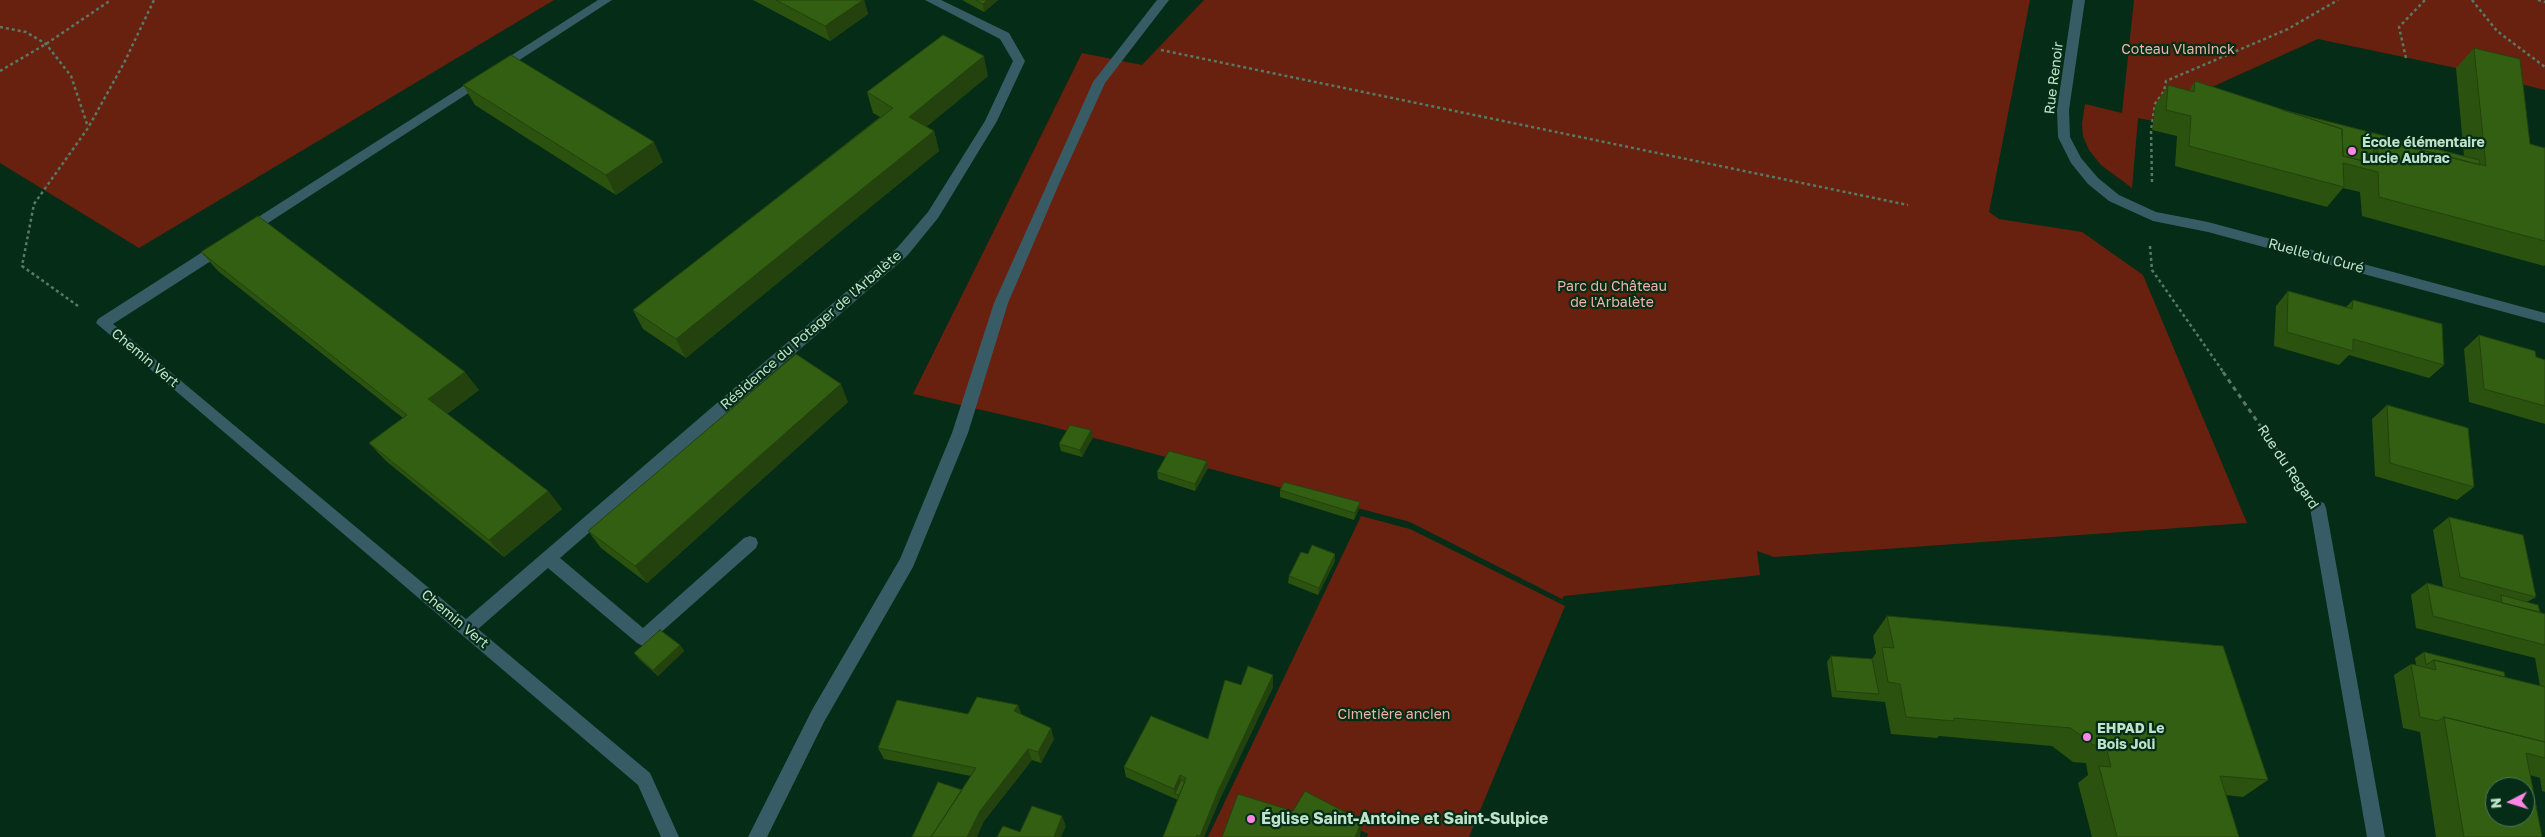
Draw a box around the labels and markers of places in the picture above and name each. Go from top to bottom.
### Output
place label: École élémentaire Lucie Aubrac [2362,135,2485,168]
marker: École élémentaire Lucie Aubrac [2346,145,2358,157]
place label: EHPAD Le Bois Joli [2097,721,2165,754]
marker: EHPAD Le Bois Joli [2081,731,2093,743]
place label: Église Saint-Antoine et Saint-Sulpice [1261,809,1548,829]
marker: Église Saint-Antoine et Saint-Sulpice [1245,813,1257,825]

